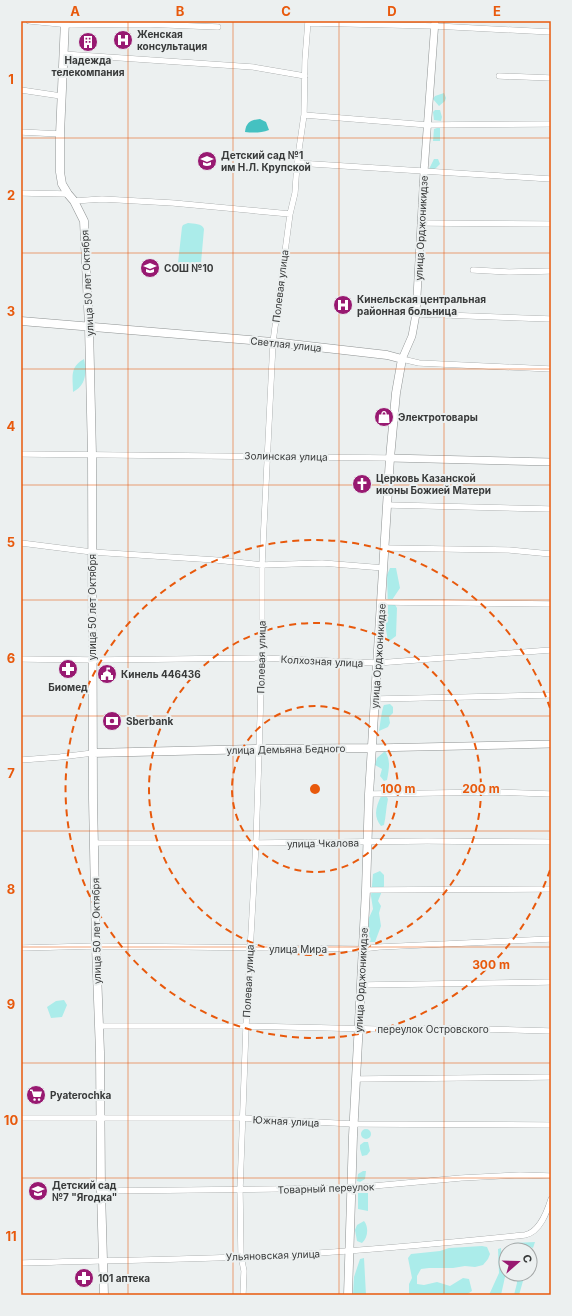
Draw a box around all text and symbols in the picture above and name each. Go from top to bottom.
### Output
text: A [70,3,80,19]
text: B [176,3,185,19]
text: C [281,3,291,19]
text: D [387,3,397,19]
text: E [493,3,501,19]
place label: Женская консультация [137,28,207,53]
hospital icon: Женская консультация [112,29,134,51]
building icon: Надежда телекомпания [77,31,99,53]
place label: Надежда телекомпания [52,54,125,78]
text: 1 [8,71,14,87]
place label: Детский сад №1 им Н.Л. Крупской [221,149,311,174]
school or university icon: Детский сад №1 им Н.Л. Крупской [196,150,218,172]
street label: улица Орджоникидзе [412,175,430,281]
text: 2 [7,187,15,203]
street label: улица 50 лет Октября [78,230,96,336]
street label: Полевая улица [270,249,290,323]
school or university icon: СОШ №10 [139,257,161,279]
place label: СОШ №10 [164,262,214,274]
place label: Кинельская центральная районная больница [357,293,486,317]
hospital icon: Кинельская центральная районная больница [332,294,354,316]
text: 3 [7,303,15,319]
street label: Светлая улица [250,334,322,354]
shop icon: Электротовары [373,406,395,428]
place label: Электротовары [398,411,478,423]
text: 4 [7,418,16,434]
street label: Золинская улица [244,449,328,463]
place label: Церковь Казанской иконы Божией Матери [376,472,491,496]
church icon: Церковь Казанской иконы Божией Матери [351,473,373,495]
text: 5 [7,534,15,550]
street label: улица 50 лет Октября [86,554,98,660]
street label: улица Орджоникидзе [368,603,388,709]
street label: Полевая улица [254,620,268,694]
text: 6 [7,650,15,666]
street label: Колхозная улица [280,653,364,669]
pharmacy icon: Биомед [57,658,79,680]
public building icon: Кинель 446436 [96,663,118,685]
place label: Кинель 446436 [121,668,201,680]
place label: Биомед [48,681,88,693]
bank icon: Sberbank [101,710,123,732]
place label: Sberbank [126,715,173,727]
street label: улица Демьяна Бедного [226,742,346,756]
text: 7 [7,765,15,781]
text: 100 m [380,781,416,796]
text: 200 m [462,781,500,796]
centre of rings [308,782,322,796]
street label: улица Чкалова [287,836,359,850]
street label: улица 50 лет Октября [89,878,103,984]
text: 8 [7,881,15,897]
street label: улица Орджоникидзе [352,927,370,1033]
street label: улица Мира [269,943,327,955]
street label: Полевая улица [240,944,256,1018]
text: 300 m [472,957,510,972]
text: 9 [7,996,15,1012]
street label: переулок Островского [377,1023,489,1035]
supermarket icon: Pyaterochka [25,1084,47,1106]
place label: Pyaterochka [50,1089,112,1102]
text: 10 [4,1112,18,1128]
street label: Южная улица [252,1113,320,1129]
place label: Детский сад №7 "Ягодка" [52,1179,117,1203]
school or university icon: Детский сад №7 "Ягодка" [27,1180,49,1202]
street label: Товарный переулок [277,1180,375,1196]
text: 11 [5,1228,17,1244]
north arrow [498,1242,538,1282]
street label: Ульяновская улица [226,1247,320,1263]
text: С [519,1252,535,1265]
pharmacy icon: 101 аптека [73,1267,95,1289]
place label: 101 аптека [98,1272,150,1284]

